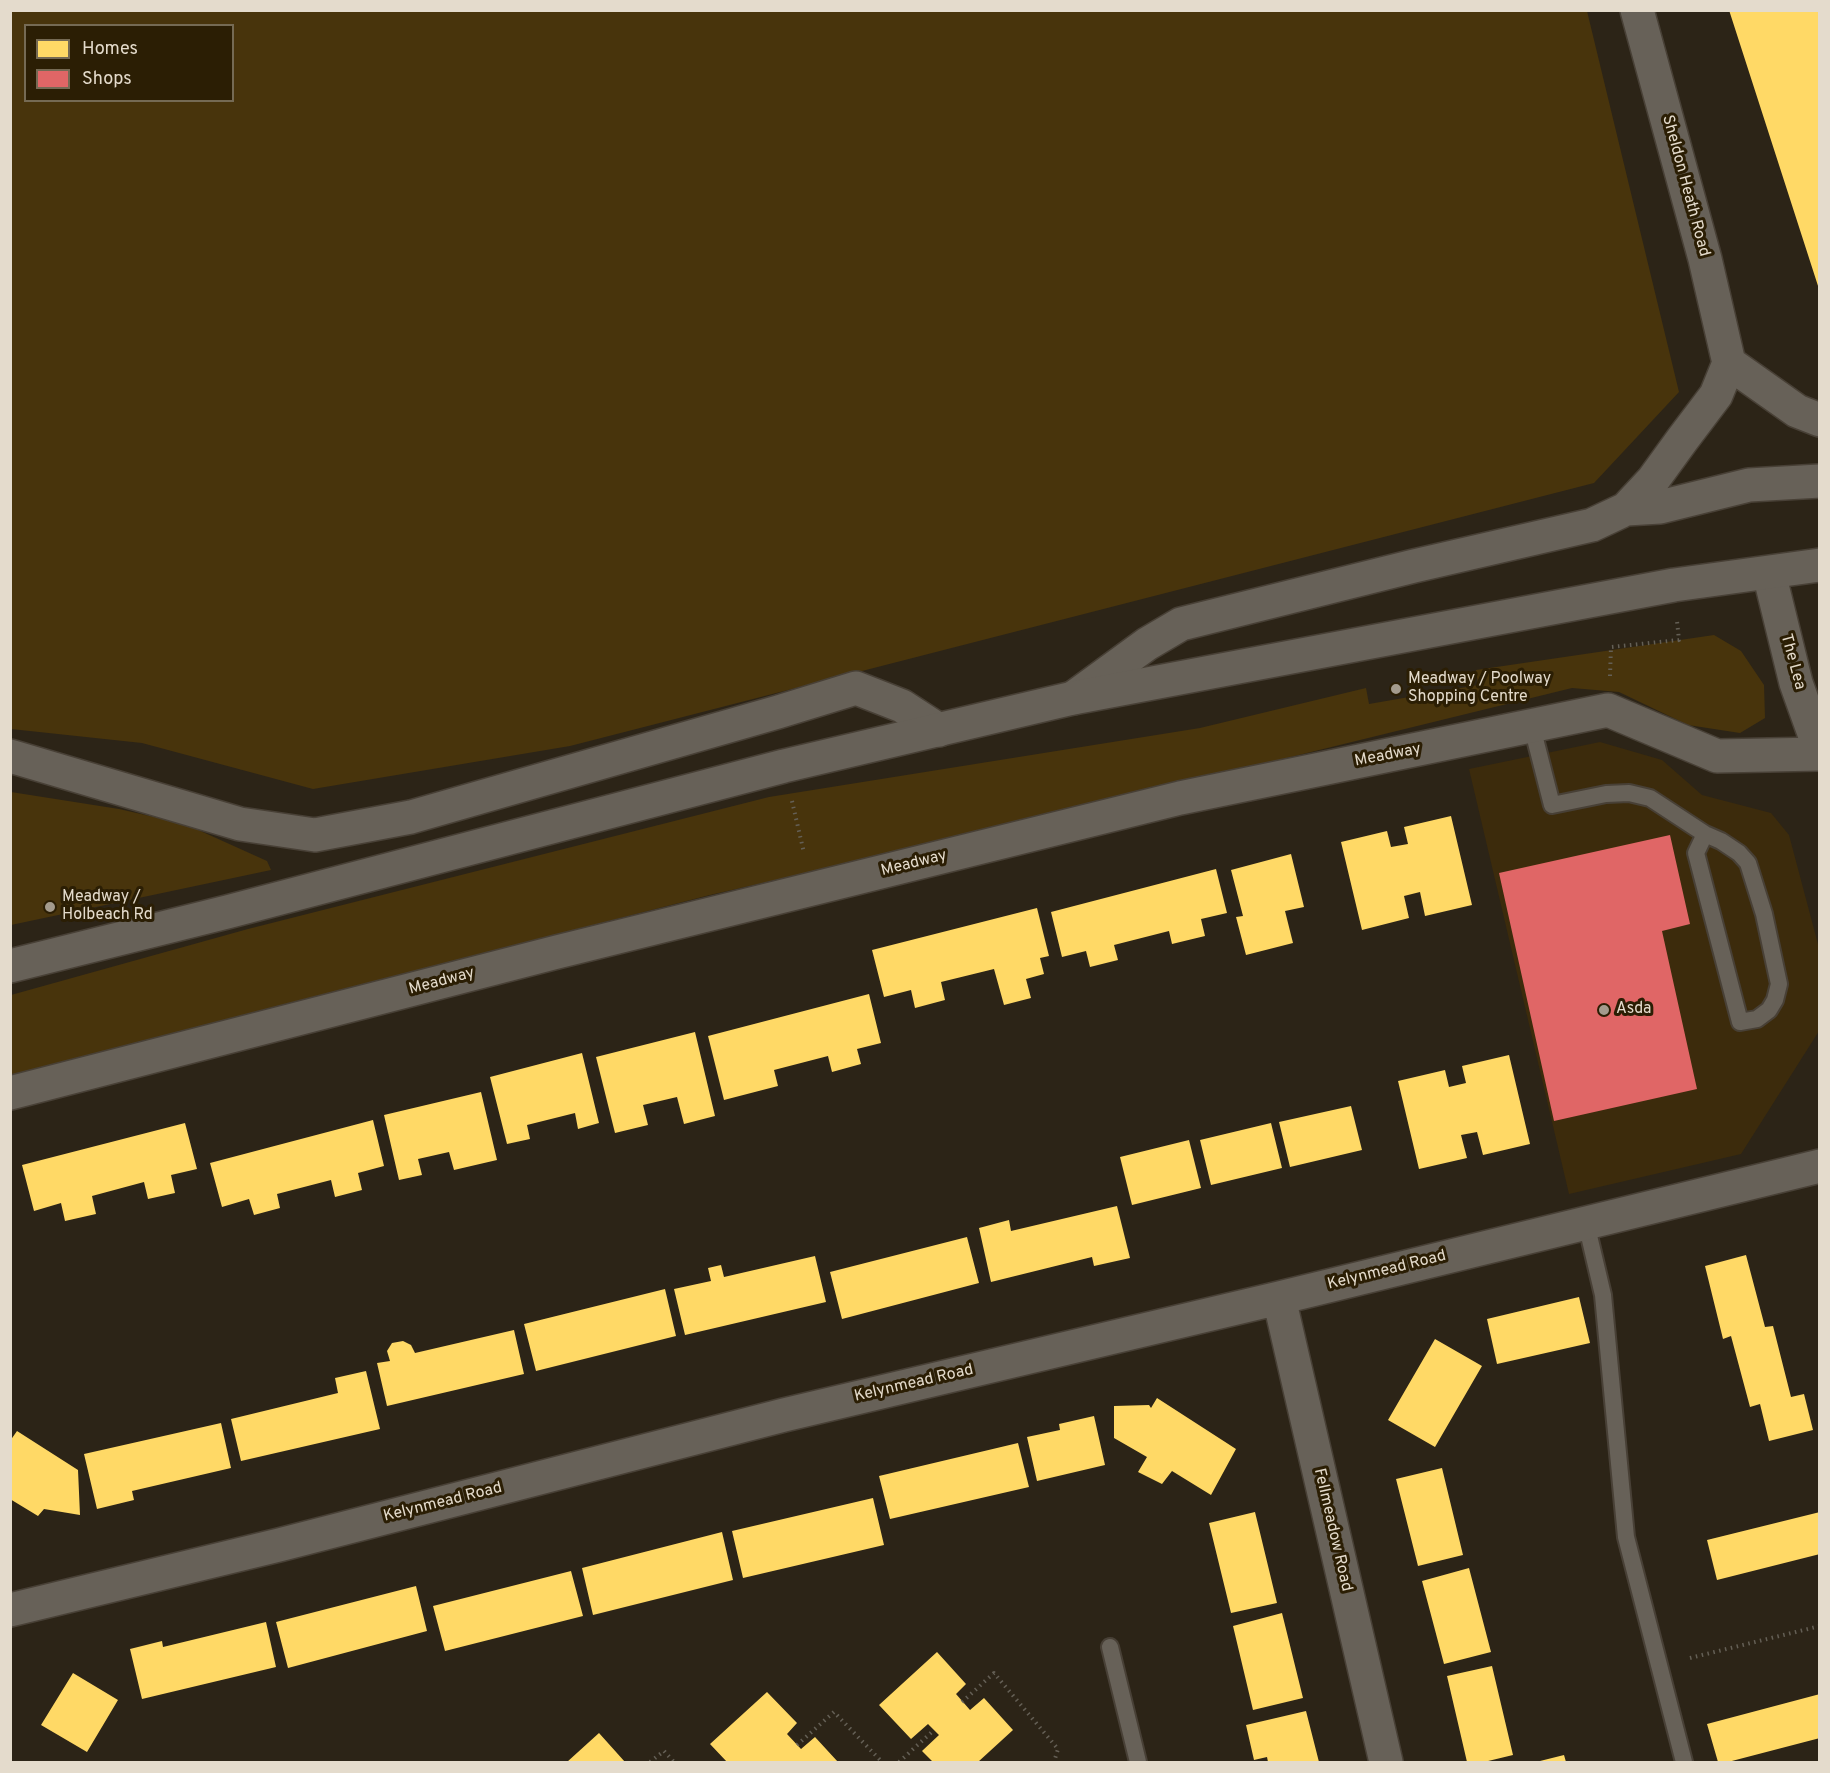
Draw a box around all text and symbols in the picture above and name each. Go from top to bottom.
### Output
legend [24,24,234,102]
text: Homes [82,38,138,61]
text: Shops [82,68,132,91]
street label: Sheldon Heath Road [1657,113,1713,259]
street label: The Lea [1775,632,1809,692]
place label: Meadway / Poolway Shopping Centre [1408,670,1551,708]
marker: Meadway / Poolway Shopping Centre [1389,682,1403,696]
street label: Meadway [1353,740,1423,772]
street label: Meadway [879,847,949,881]
place label: Meadway / Holbeach Rd [62,888,153,926]
marker: Meadway / Holbeach Rd [43,900,57,914]
street label: Meadway [407,964,477,1000]
place label: Asda [1616,1000,1652,1020]
marker: Asda [1597,1003,1611,1017]
street label: Kelynmead Road [1326,1247,1448,1295]
street label: Kelynmead Road [853,1361,975,1407]
street label: Fellmeadow Road [1309,1467,1355,1593]
street label: Kelynmead Road [382,1479,504,1527]

